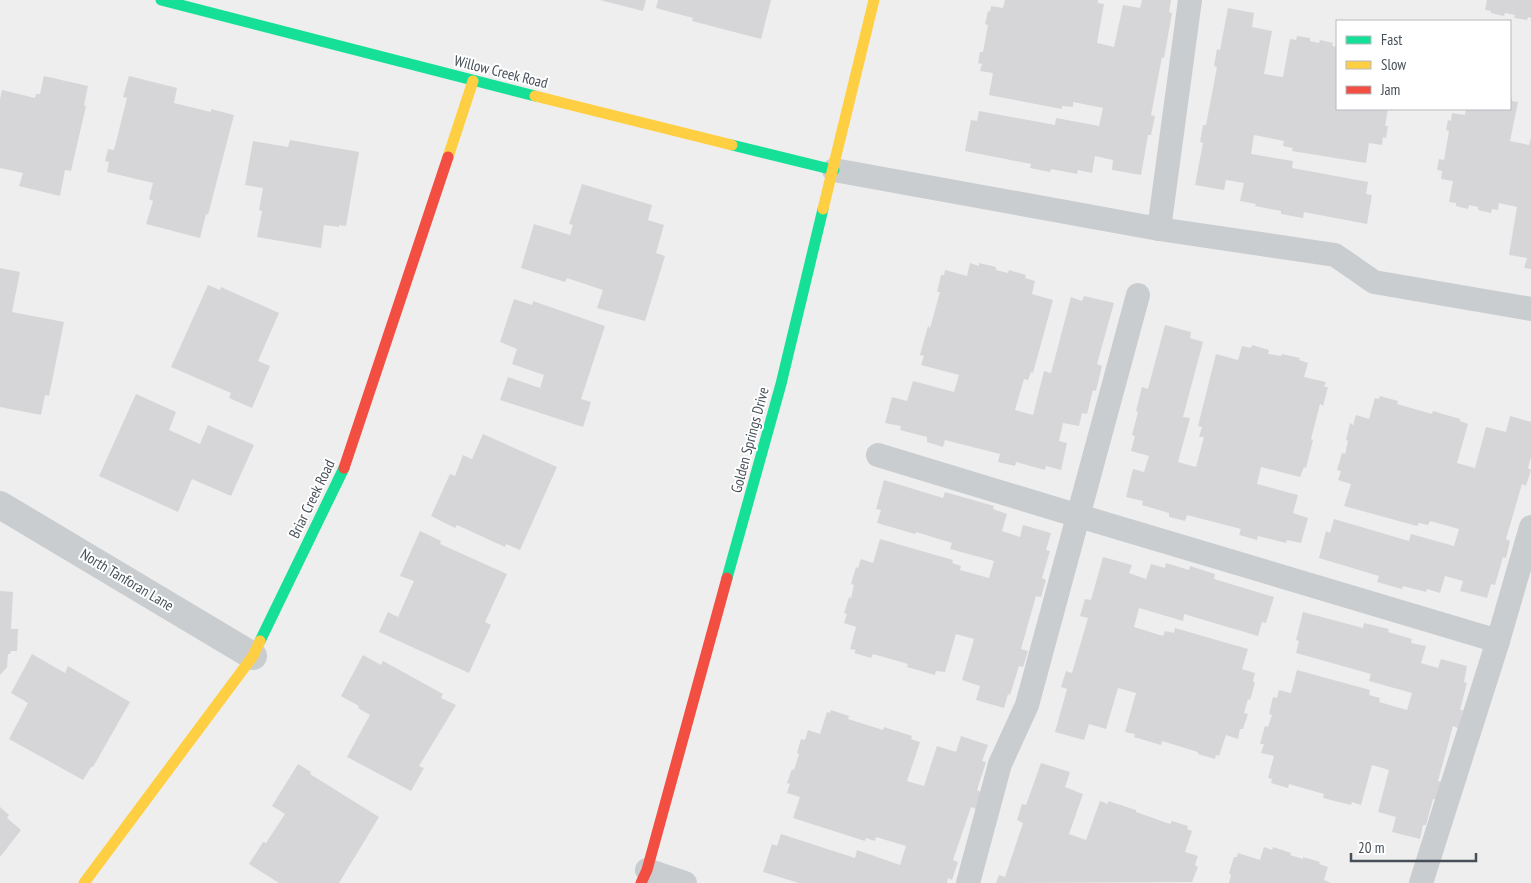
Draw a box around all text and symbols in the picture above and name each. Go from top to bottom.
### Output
legend [1336,20,1511,110]
text: Fast [1381,30,1402,49]
street label: Willow Creek Road [452,51,550,92]
text: Slow [1381,55,1406,74]
text: Jam [1380,80,1400,99]
street label: Golden Springs Drive [726,385,773,495]
street label: Briar Creek Road [284,456,339,541]
street label: North Tanforan Lane [77,544,177,615]
scale bar [1351,830,1476,862]
text: 20 m [1358,838,1384,857]

